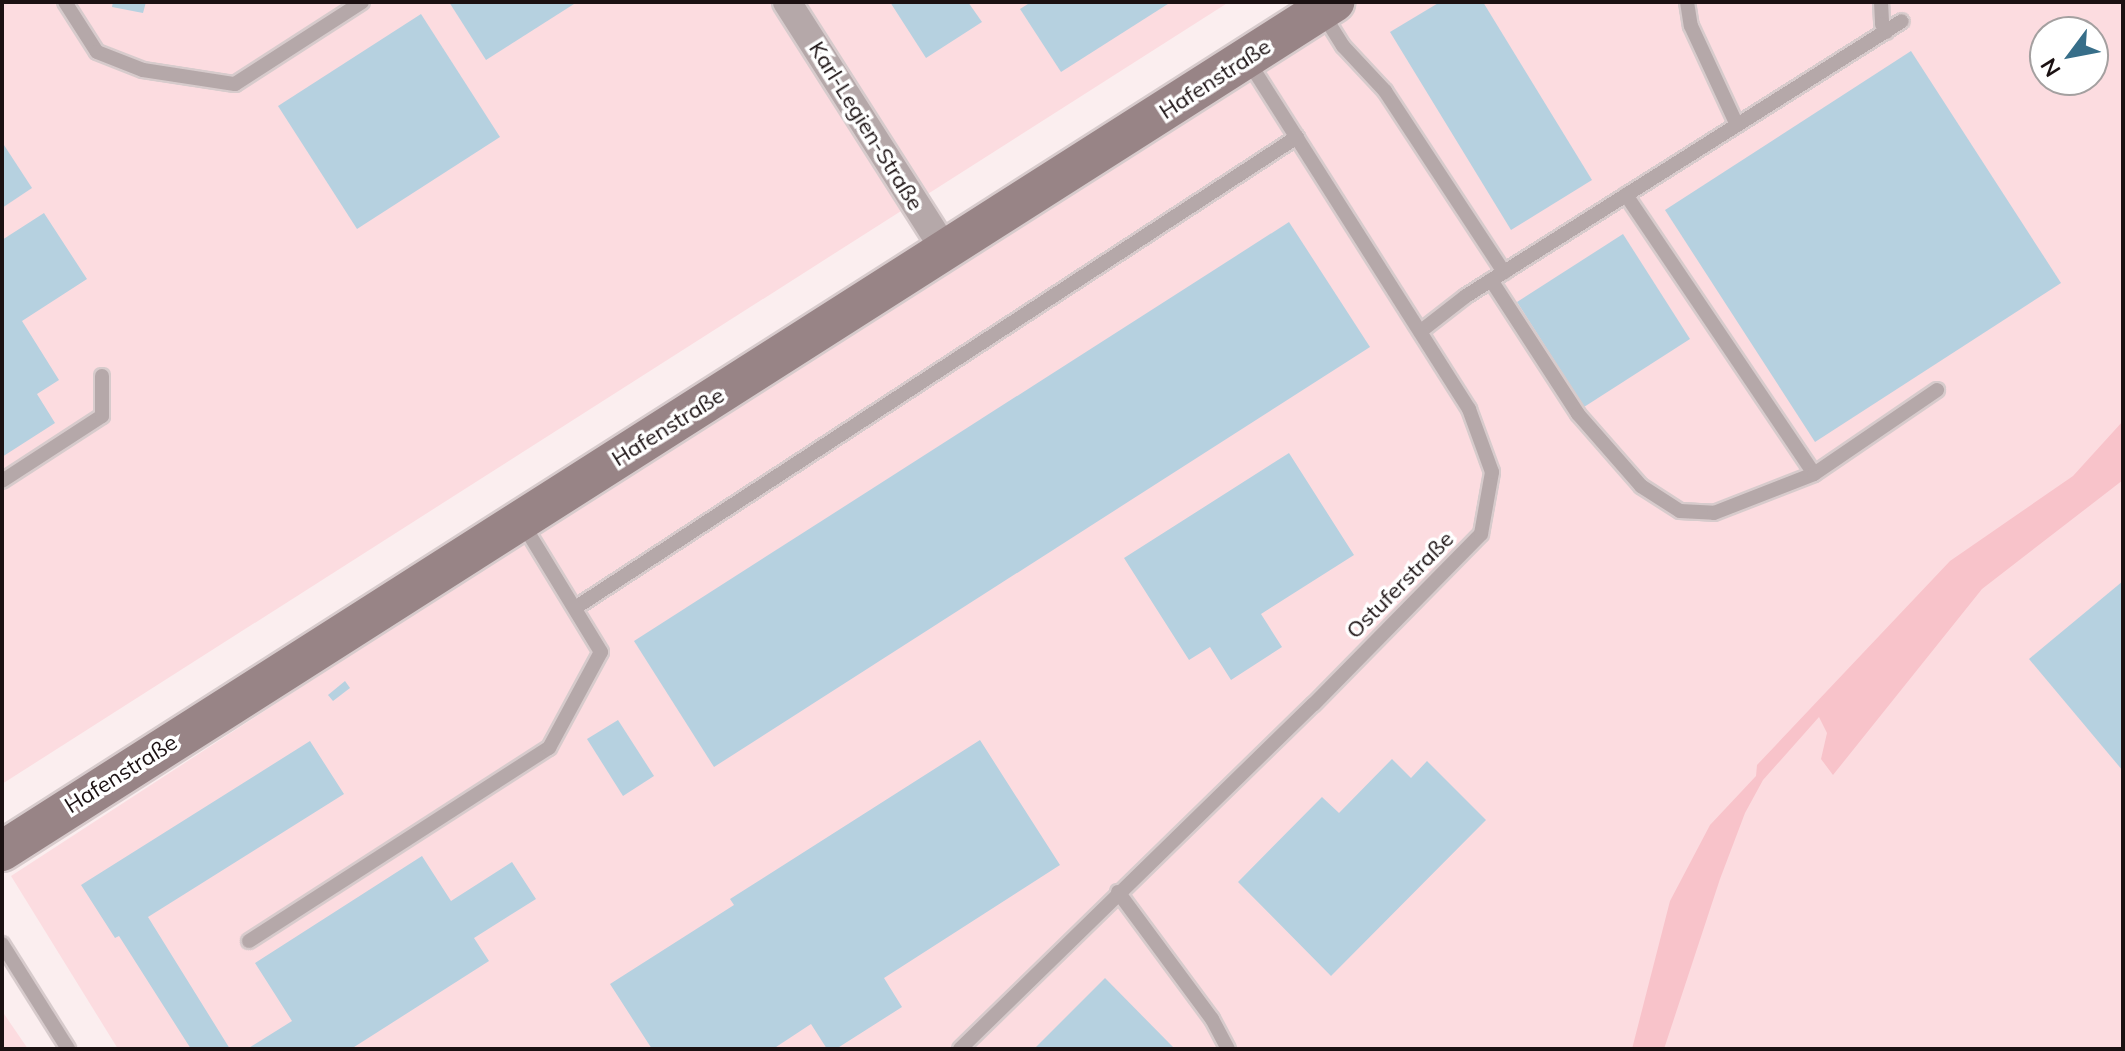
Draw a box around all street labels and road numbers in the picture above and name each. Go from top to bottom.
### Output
street label: Hafenstraße [1154,33,1276,125]
street label: Karl-Legien-Straße [803,37,929,215]
street label: Hafenstraße [607,382,729,472]
street label: Ostuferstraße [1341,526,1459,644]
street label: Hafenstraße [60,729,182,819]

